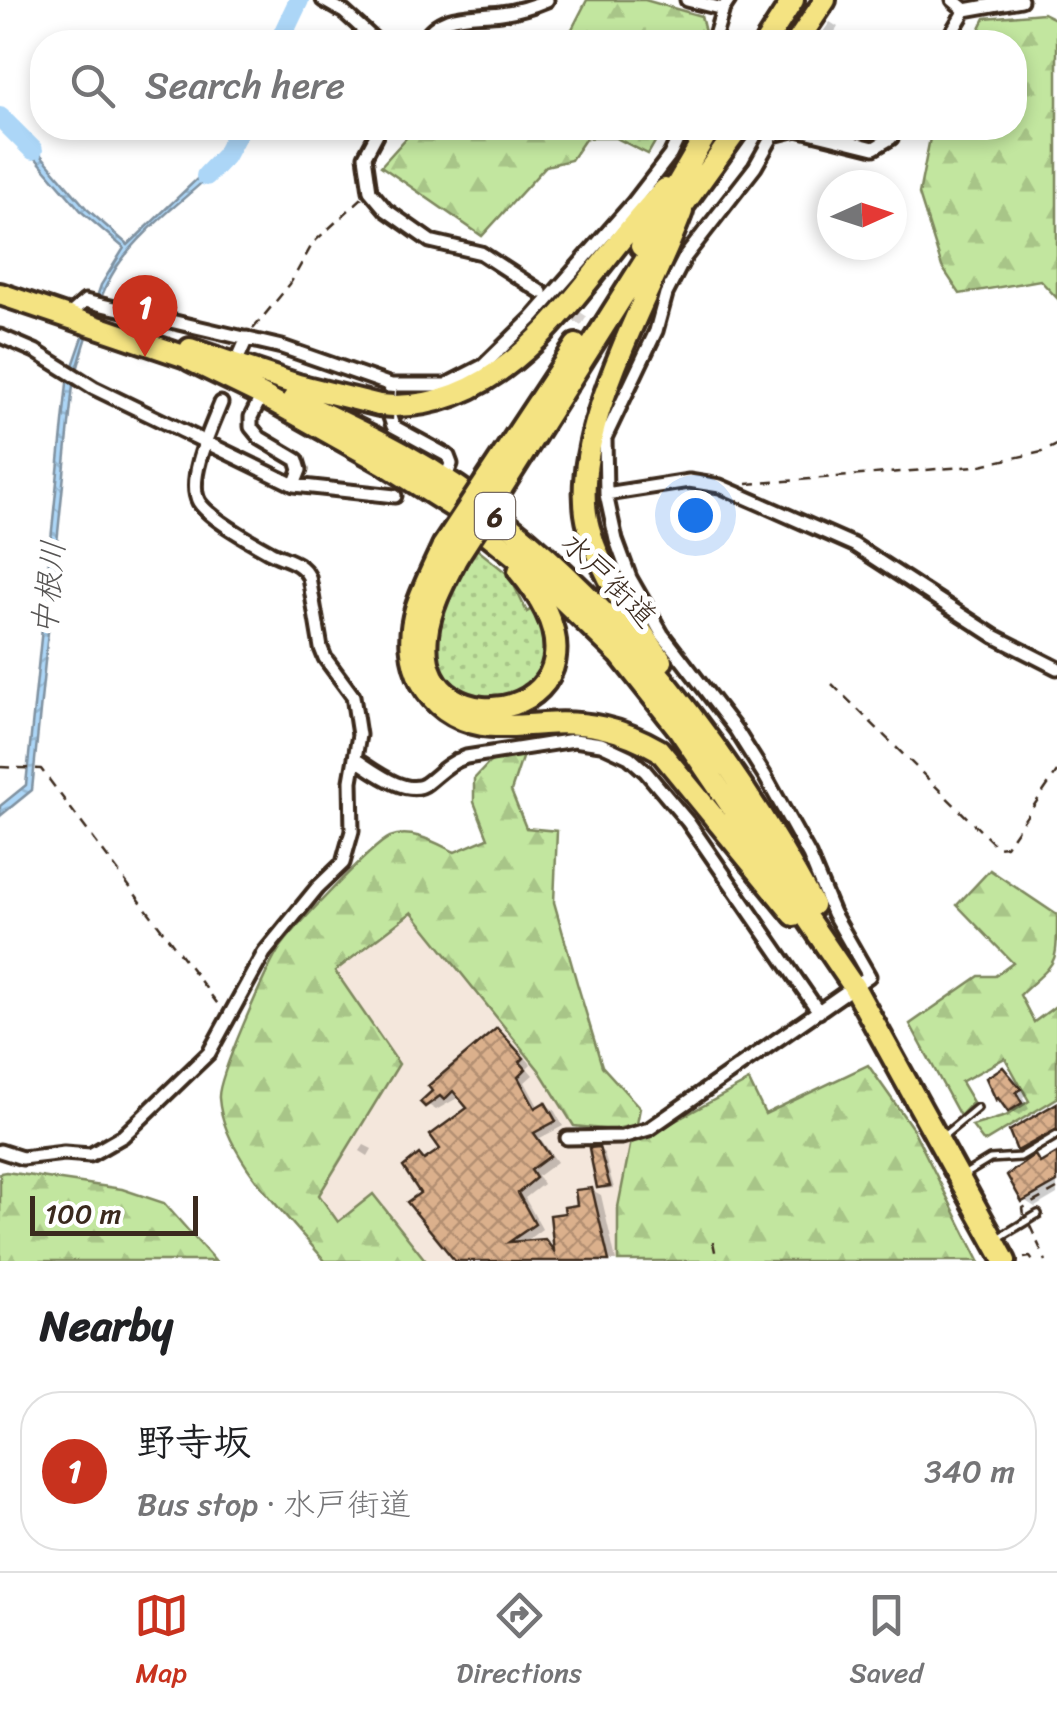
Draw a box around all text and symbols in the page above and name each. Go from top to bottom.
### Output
search box [30,30,1027,140]
text: Search here [145,52,345,119]
icon: search [65,58,120,113]
north arrow [817,170,907,260]
pin: 1 [112,274,178,357]
your location [670,490,721,541]
road number: 6 [475,493,515,539]
street label: 水戸街道 [547,518,671,642]
water label: 中根川 [16,537,82,639]
text: 100 m [45,1189,121,1238]
scale bar [30,1191,198,1236]
text: Nearby [40,1289,173,1363]
text: 野寺坂 [137,1409,251,1476]
text: 1 [68,1443,81,1500]
text: 340 m [924,1443,1015,1500]
text: Bus stop · 水戸街道 [137,1476,411,1533]
tab: Map [134,1588,189,1697]
tab: Directions [456,1588,582,1697]
tab: Saved [849,1588,923,1697]

